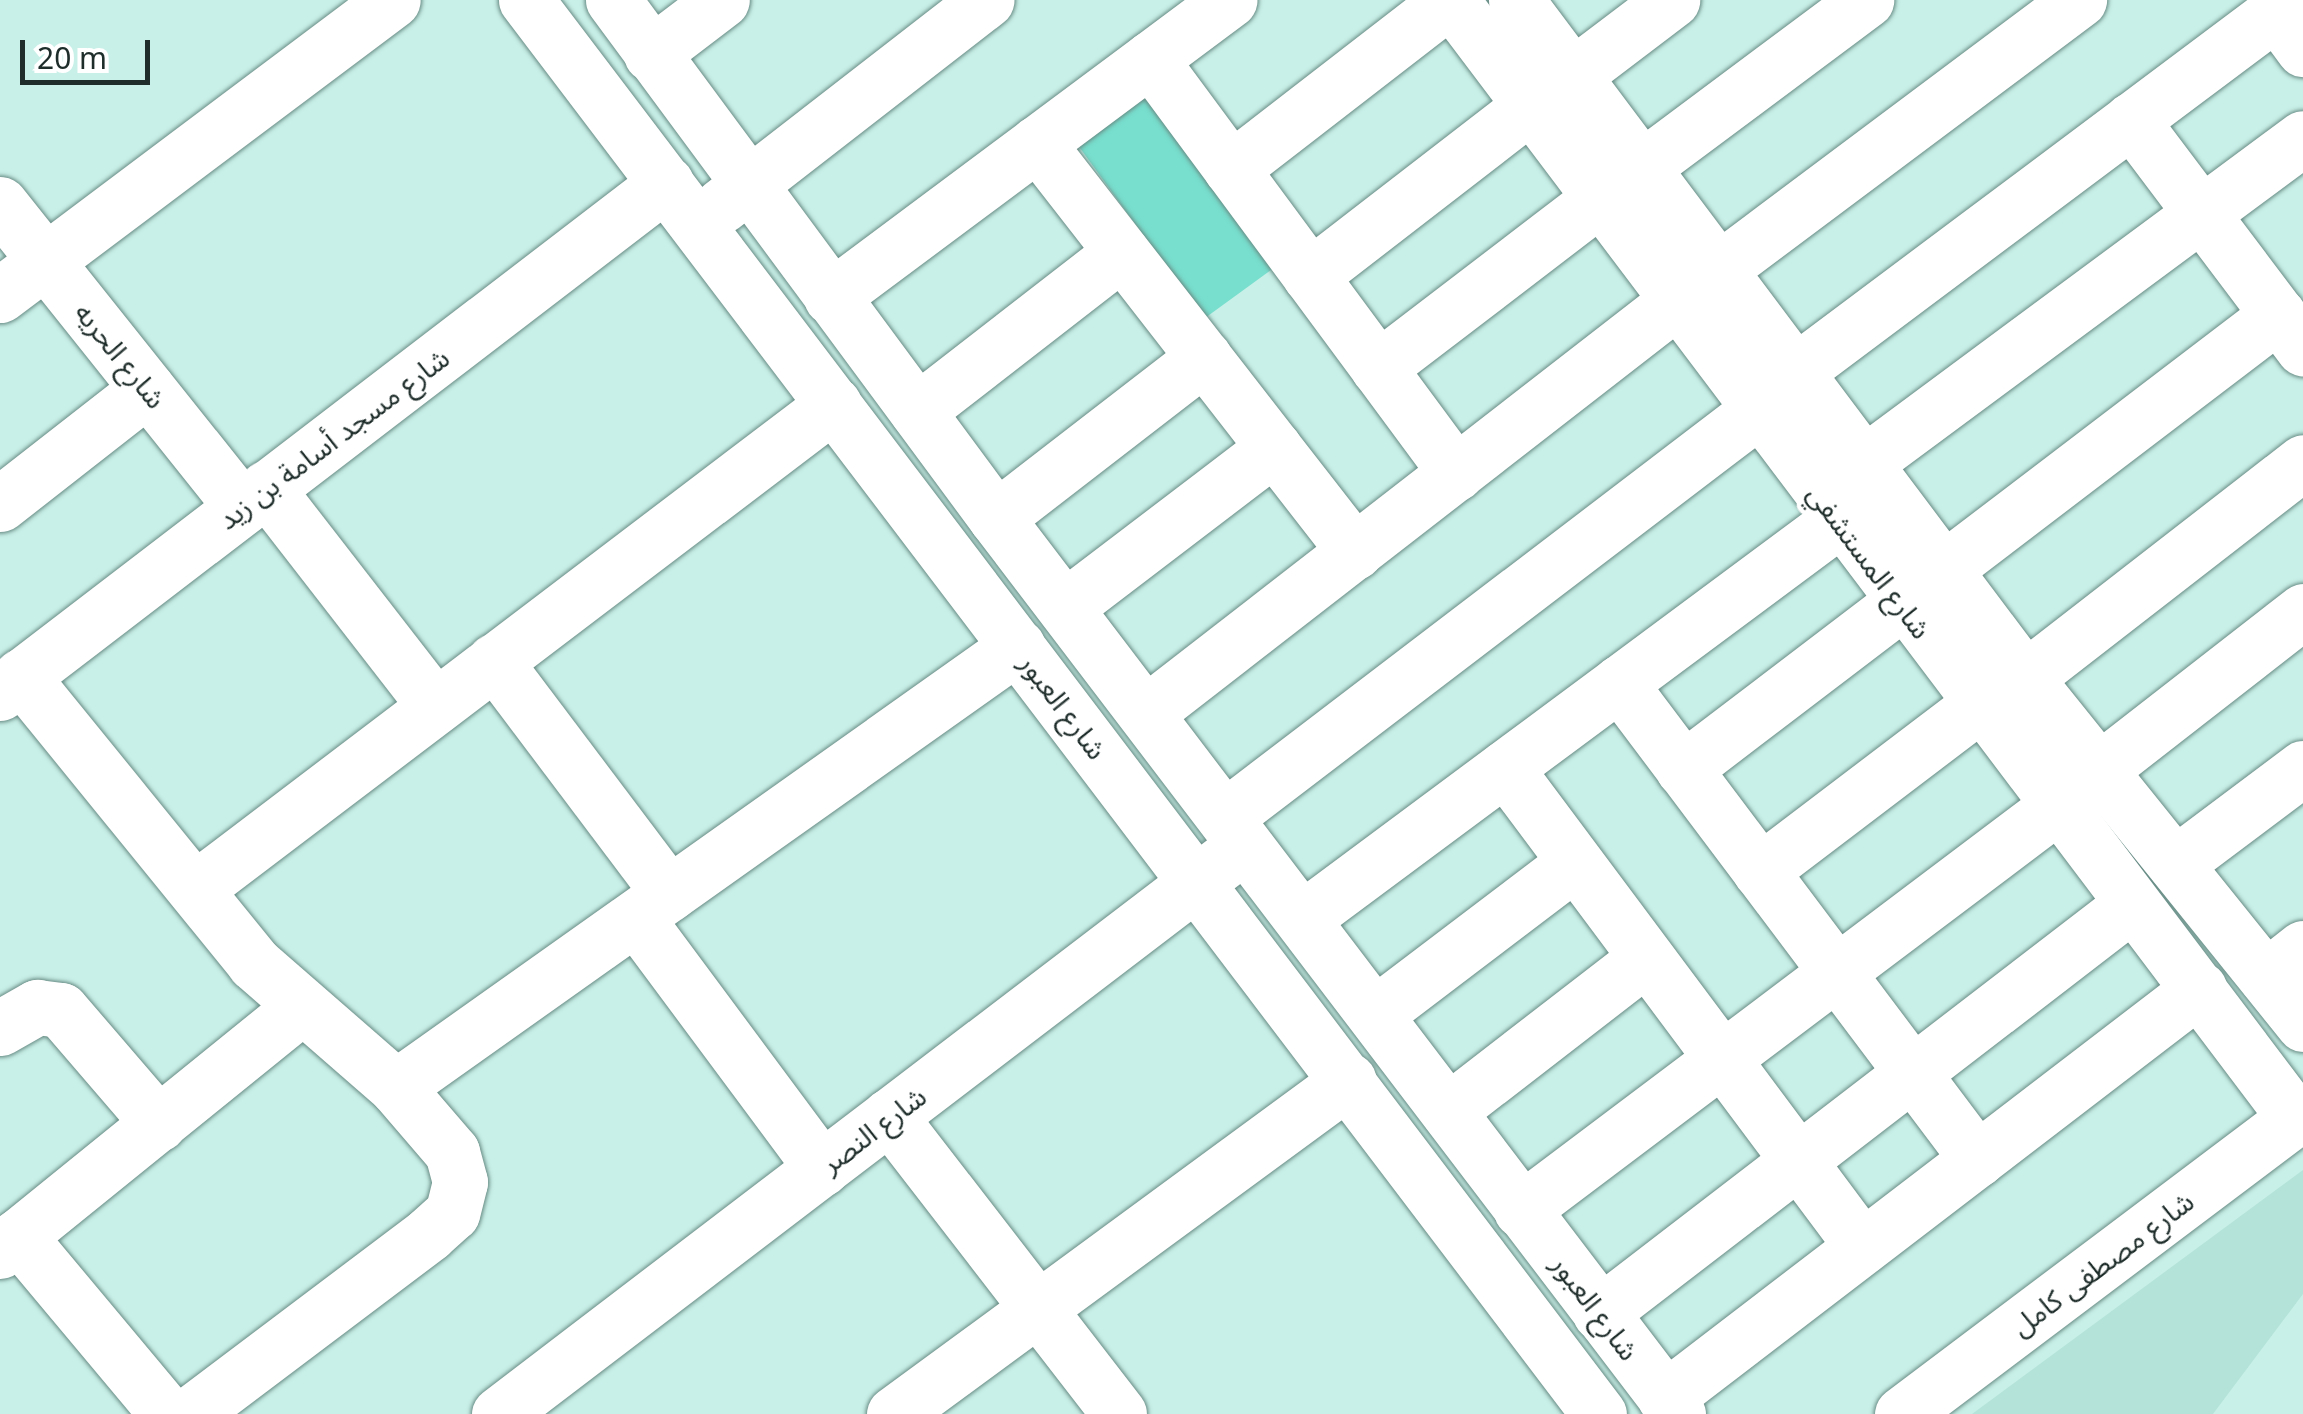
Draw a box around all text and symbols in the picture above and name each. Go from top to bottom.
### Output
scale bar [25,20,155,82]
text: 20 m [37,37,107,78]
street label: شارع الحريه [68,296,174,414]
street label: شارع مسجد أسامة بن زيد [211,340,455,536]
street label: شارع المستشفي [1801,477,1939,645]
street label: شارع العبور [1013,647,1115,765]
street label: شارع النصر [814,1079,932,1179]
street label: شارع مصطفى كامل [2004,1184,2200,1342]
street label: شارع العبور [1545,1248,1647,1366]

